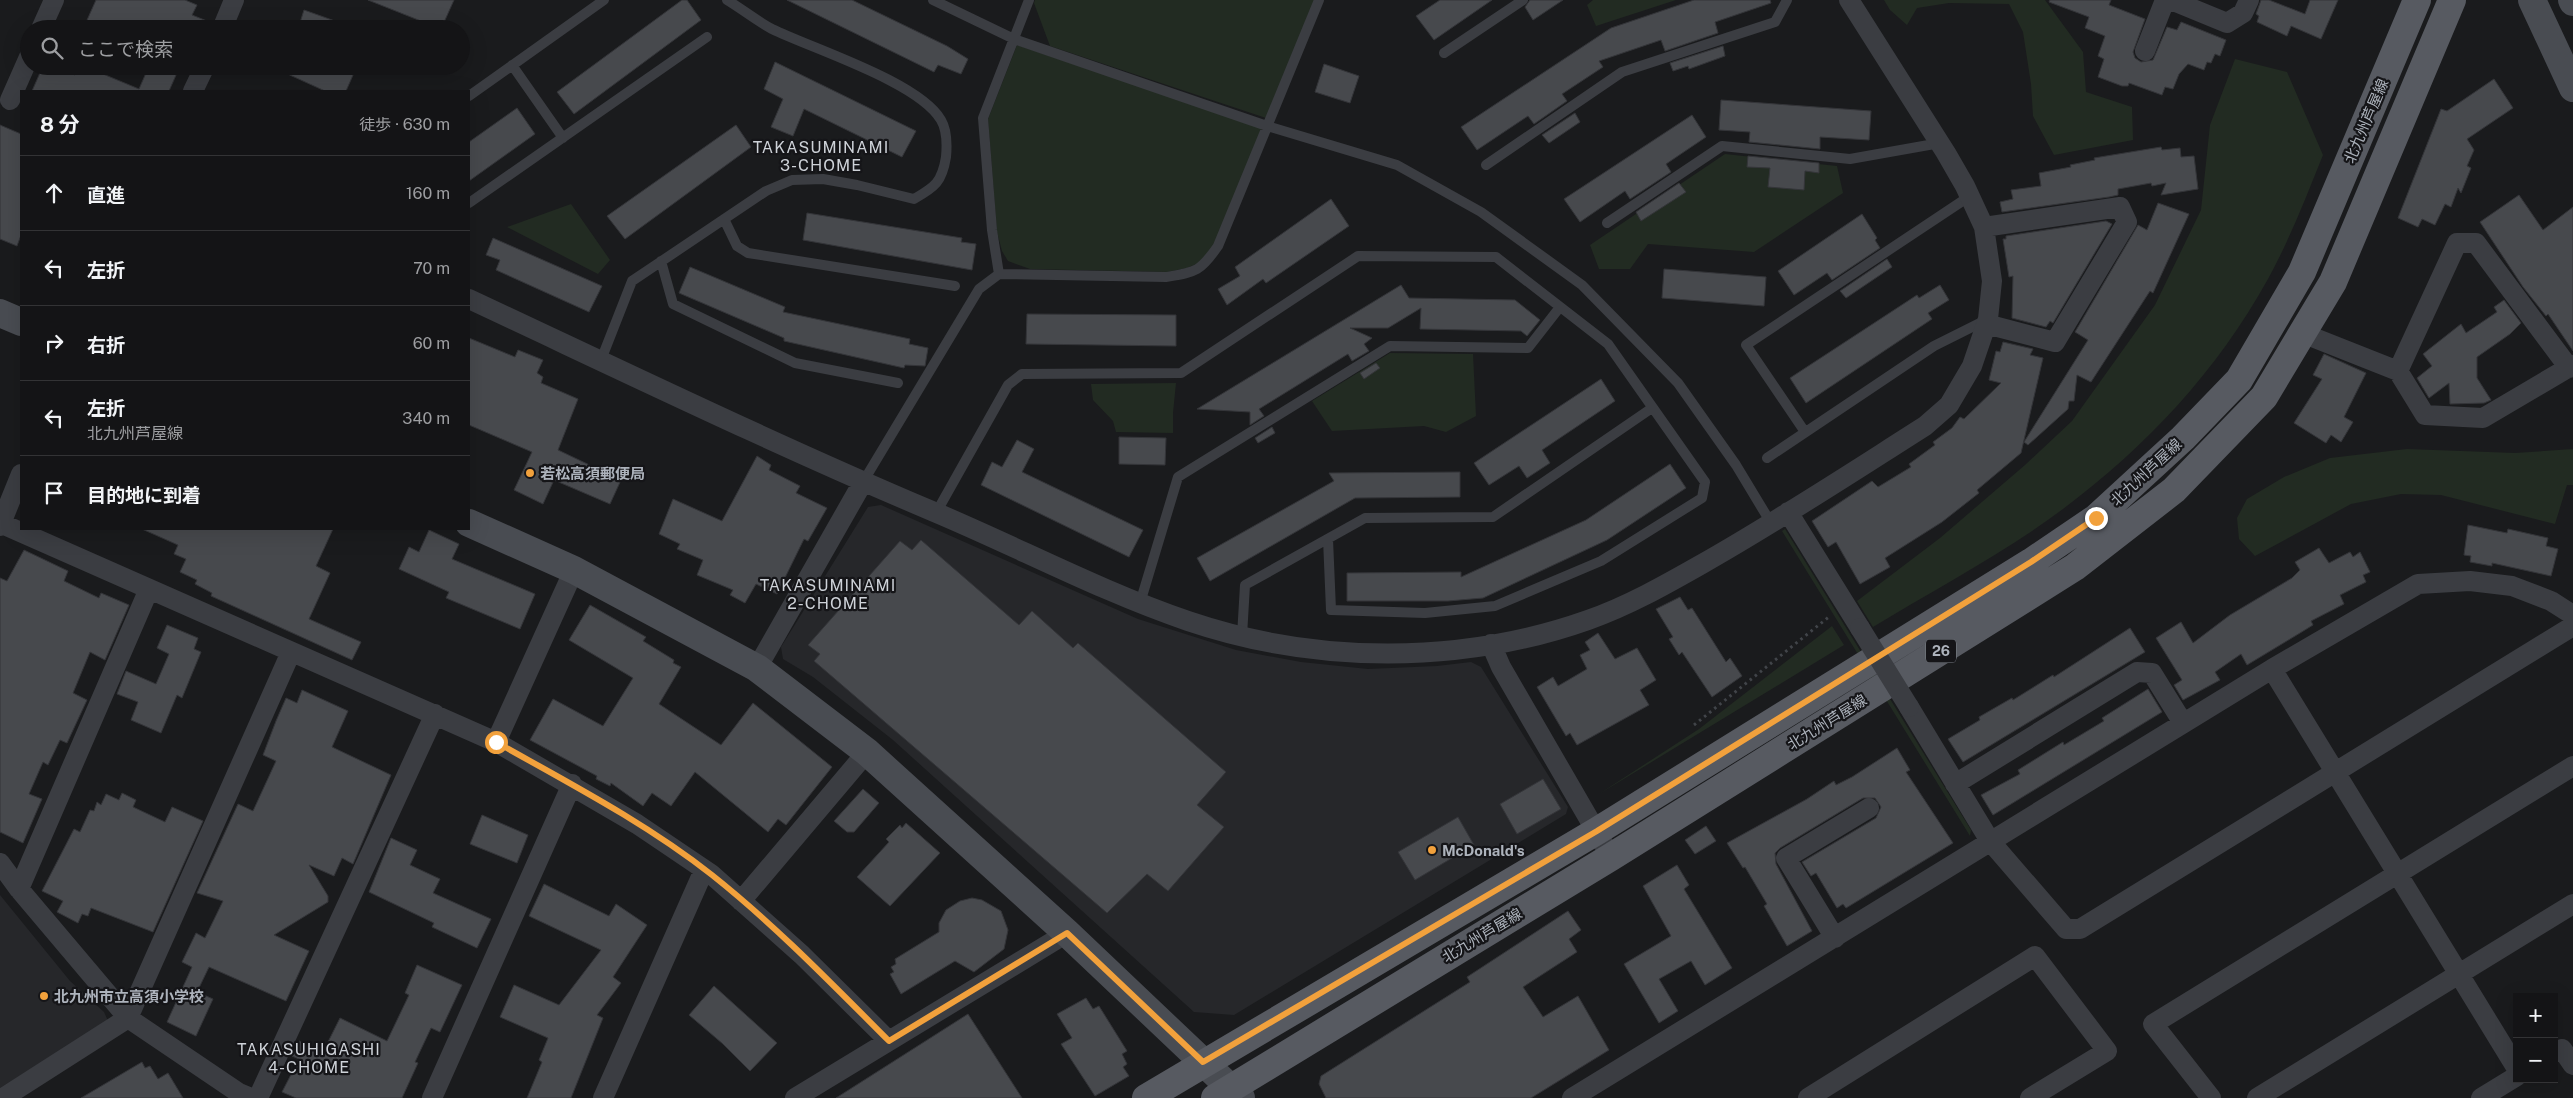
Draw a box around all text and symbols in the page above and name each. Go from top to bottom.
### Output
search box [20,20,470,75]
icon: search [38,34,66,62]
text: ここで検索 [78,38,173,60]
street label: 北九州芦屋線 [2341,76,2391,166]
text: 8 分 [40,112,80,137]
text: 徒歩 · 630 m [359,115,450,134]
district label: TAKASUMINAMI 3-CHOME [753,138,889,175]
icon: ahead [40,179,68,207]
text: 直進 [87,184,125,206]
text: 160 m [406,184,450,203]
icon: left [40,254,68,282]
text: 左折 [87,259,125,281]
text: 70 m [413,259,450,278]
icon: right [40,329,68,357]
text: 右折 [87,334,125,356]
text: 60 m [413,334,450,353]
text: 左折 [87,397,125,419]
icon: left [40,404,68,432]
text: 340 m [402,409,450,428]
text: 北九州芦屋線 [87,424,183,443]
street label: 北九州芦屋線 [2107,435,2185,509]
place label: 若松高須郵便局 [540,465,645,482]
marker: 若松高須郵便局 [524,467,536,479]
icon: arrive [40,479,68,507]
text: 目的地に到着 [87,484,201,506]
route end [2085,507,2108,530]
district label: TAKASUMINAMI 2-CHOME [760,576,896,613]
road number: 26 [1926,640,1956,662]
street label: 北九州芦屋線 [1784,691,1870,753]
route start [485,731,508,754]
place label: McDonald's [1442,842,1525,859]
marker: McDonald's [1426,844,1438,856]
street label: 北九州芦屋線 [1439,905,1525,965]
place label: 北九州市立高須小学校 [54,988,204,1005]
marker: 北九州市立高須小学校 [38,990,50,1002]
map controls [2513,993,2558,1083]
button: + [2513,993,2558,1038]
button: − [2513,1038,2558,1083]
district label: TAKASUHIGASHI 4-CHOME [237,1040,381,1077]

